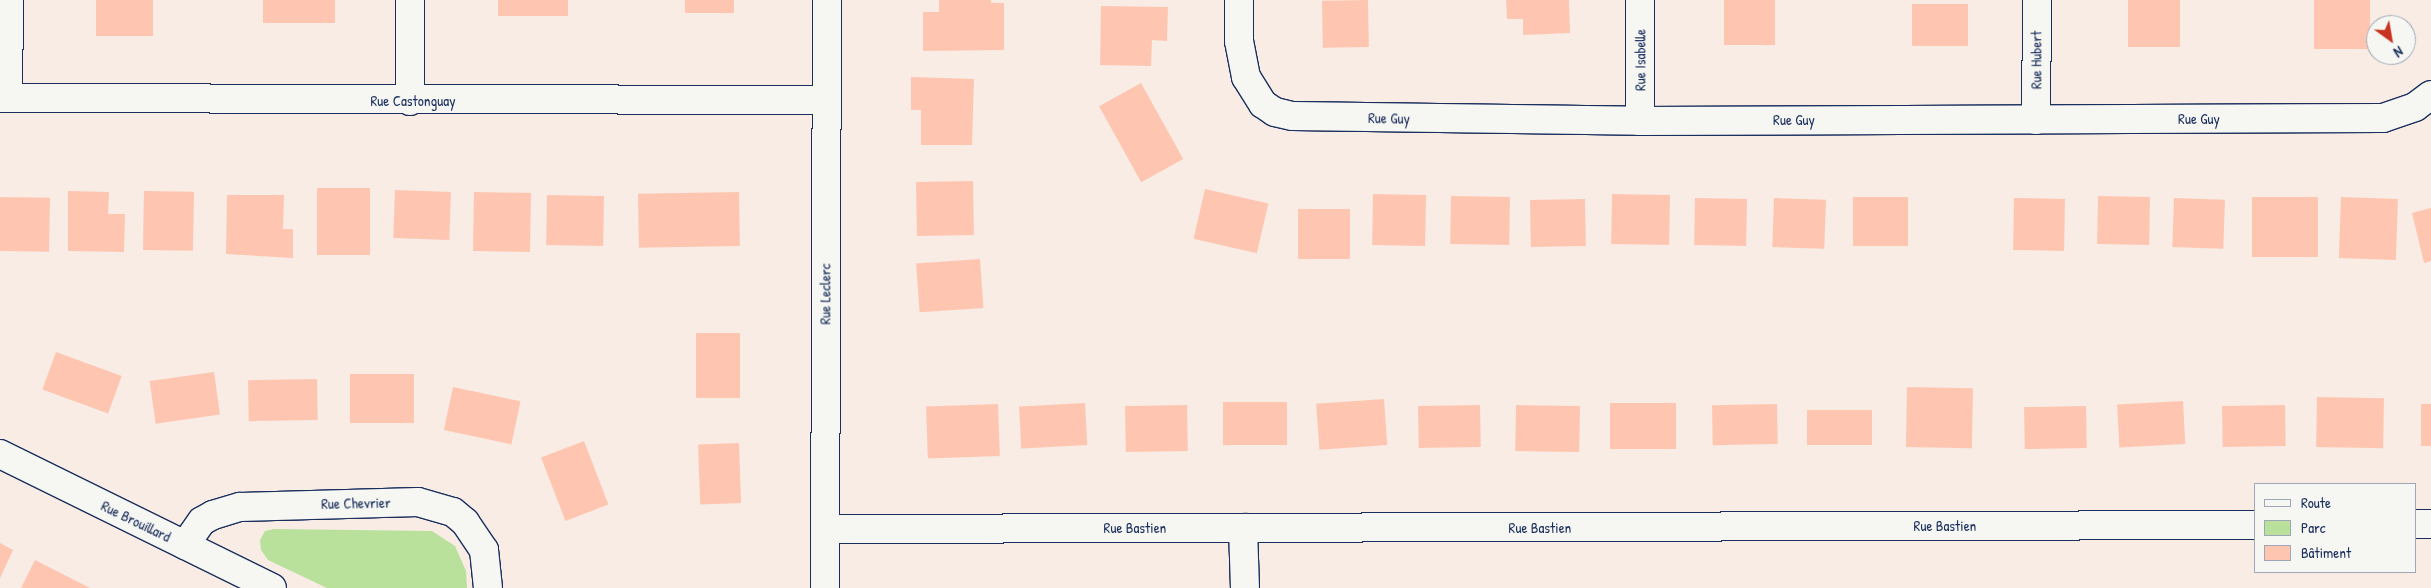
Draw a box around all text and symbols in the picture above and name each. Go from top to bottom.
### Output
north arrow [2366,15,2416,65]
street label: Rue Isabelle [1631,29,1649,91]
street label: Rue Hubert [2027,31,2045,89]
text: N [2390,42,2407,62]
street label: Rue Castonguay [371,92,455,110]
street label: Rue Guy [1368,109,1410,127]
street label: Rue Guy [2178,110,2220,128]
street label: Rue Guy [1773,111,1815,129]
street label: Rue Leclerc [816,263,834,325]
legend [2254,483,2416,573]
text: Route [2301,492,2331,513]
street label: Rue Chevrier [321,493,391,513]
street label: Rue Brouillard [98,496,174,546]
street label: Rue Bastien [1914,517,1976,535]
text: Parc [2301,517,2326,538]
street label: Rue Bastien [1104,519,1166,537]
street label: Rue Bastien [1509,519,1571,537]
text: Bâtiment [2301,542,2351,563]

